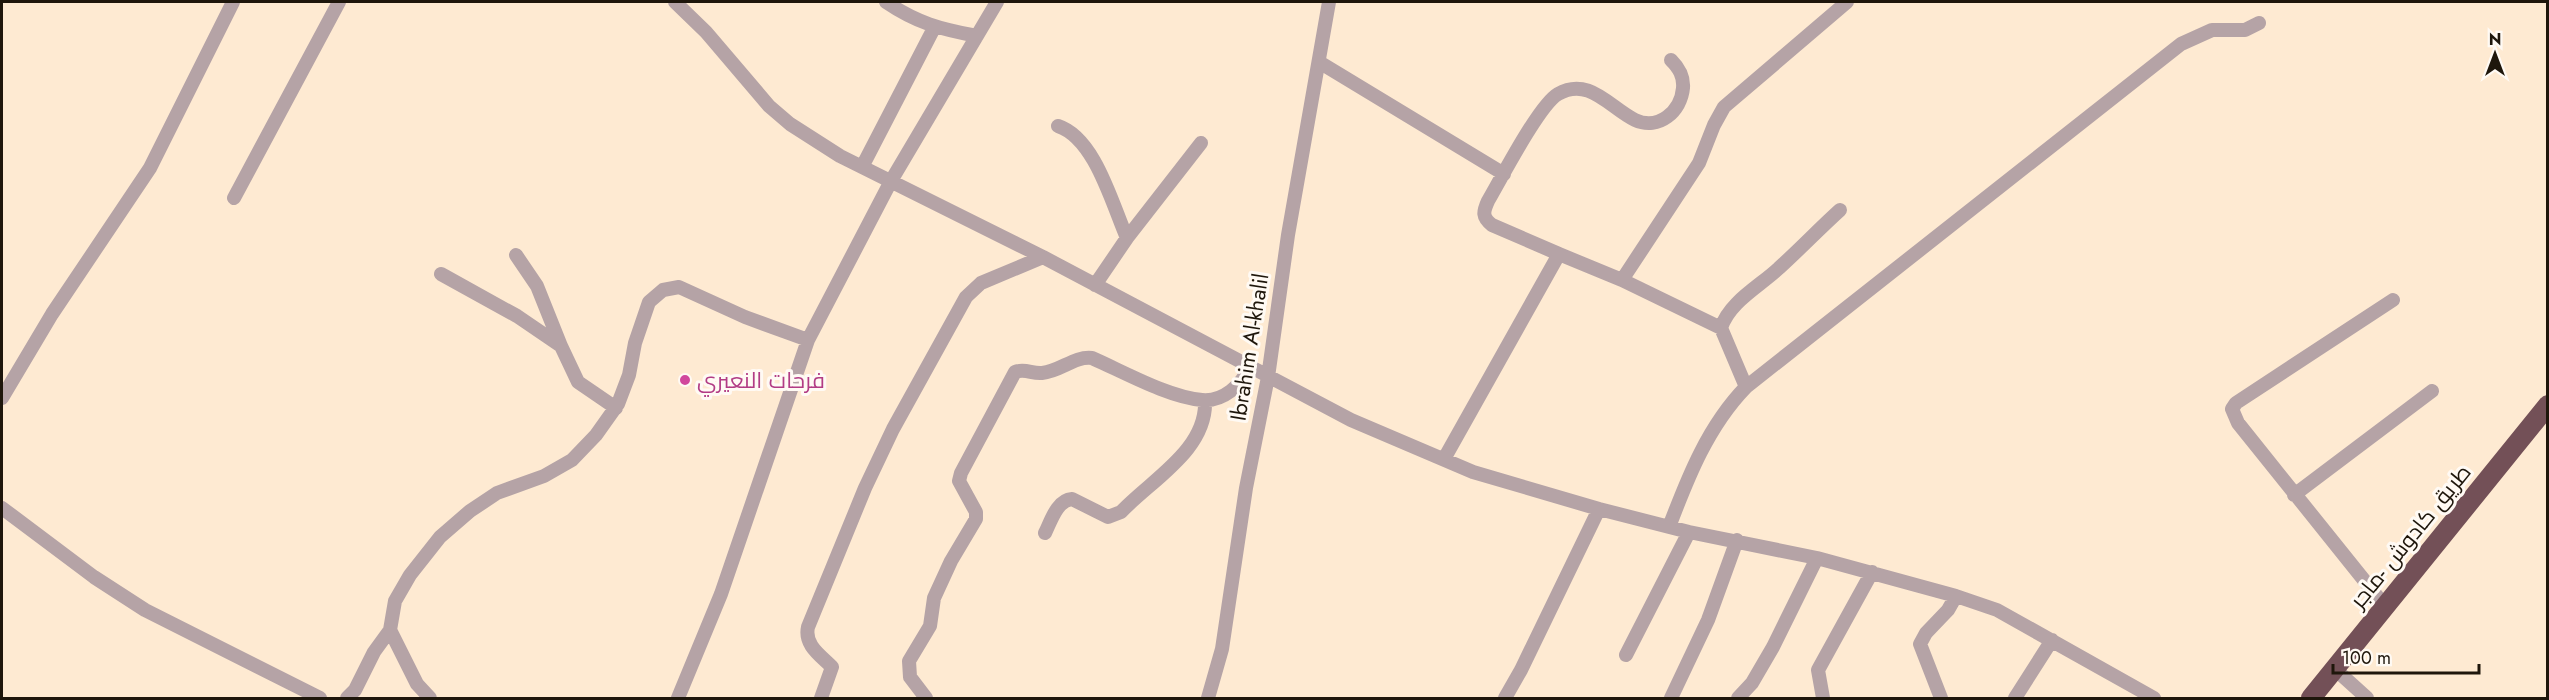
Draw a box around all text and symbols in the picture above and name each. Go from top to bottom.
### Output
north arrow [2465,24,2525,84]
text: N [2489,28,2501,51]
street label: Ibrahim Al-khalil [1222,271,1276,423]
place label: فرحات النعيري [697,364,825,397]
marker: فرحات النعيري [678,373,692,387]
street label: طريق كادوش -ماجر [2341,457,2478,616]
scale bar [2333,637,2478,675]
text: 100 m [2342,645,2391,671]

